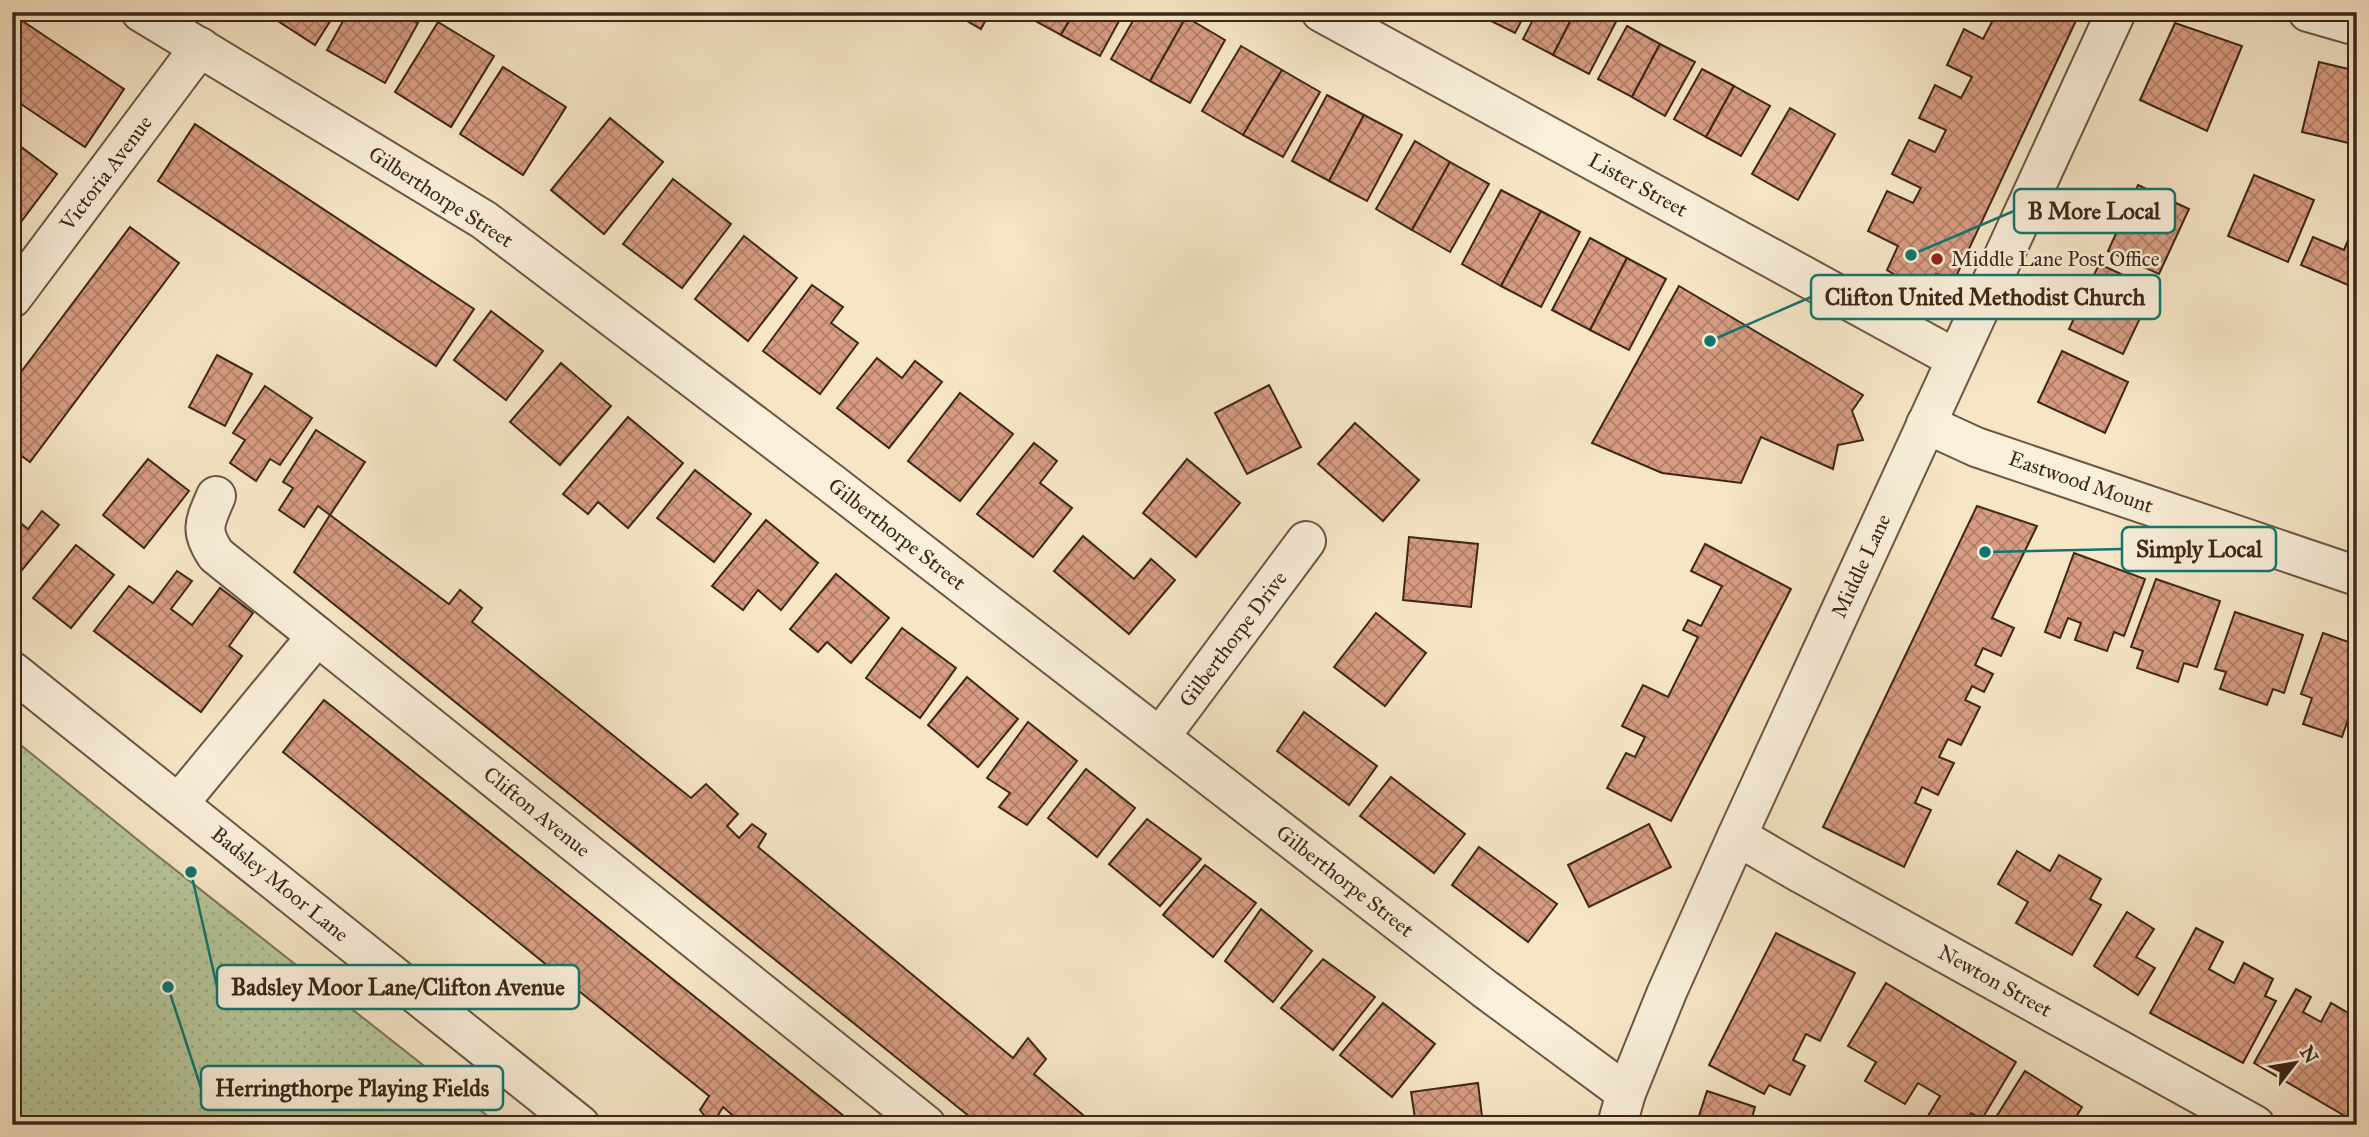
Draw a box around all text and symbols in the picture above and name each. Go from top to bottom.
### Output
street label: Victoria Avenue [54,110,158,236]
street label: Gilberthorpe Street [364,141,519,254]
street label: Lister Street [1584,147,1693,223]
callout: B More Local [2014,189,2175,233]
text: B More Local [2028,197,2161,225]
place label: Middle Lane Post Office [1951,246,2160,272]
marker: Middle Lane Post Office [1929,251,1945,267]
callout: Clifton United Methodist Church [1811,275,2160,319]
text: Clifton United Methodist Church [1825,283,2145,311]
street label: Eastwood Mount [2005,445,2157,519]
street label: Gilberthorpe Street [823,472,971,596]
street label: Middle Lane [1826,510,1897,622]
callout: Simply Local [2122,527,2276,571]
text: Simply Local [2136,535,2263,564]
street label: Gilberthorpe Drive [1173,566,1293,712]
street label: Clifton Avenue [478,761,596,863]
street label: Gilberthorpe Street [1271,819,1419,943]
street label: Badsley Moor Lane [206,821,354,948]
street label: Newton Street [1934,939,2057,1023]
callout: Badsley Moor Lane/Clifton Avenue [217,965,579,1009]
text: Badsley Moor Lane/Clifton Avenue [231,973,565,1002]
north arrow [2260,1028,2330,1098]
text: N [2295,1042,2323,1067]
callout: Herringthorpe Playing Fields [201,1066,503,1110]
text: Herringthorpe Playing Fields [215,1074,490,1103]

